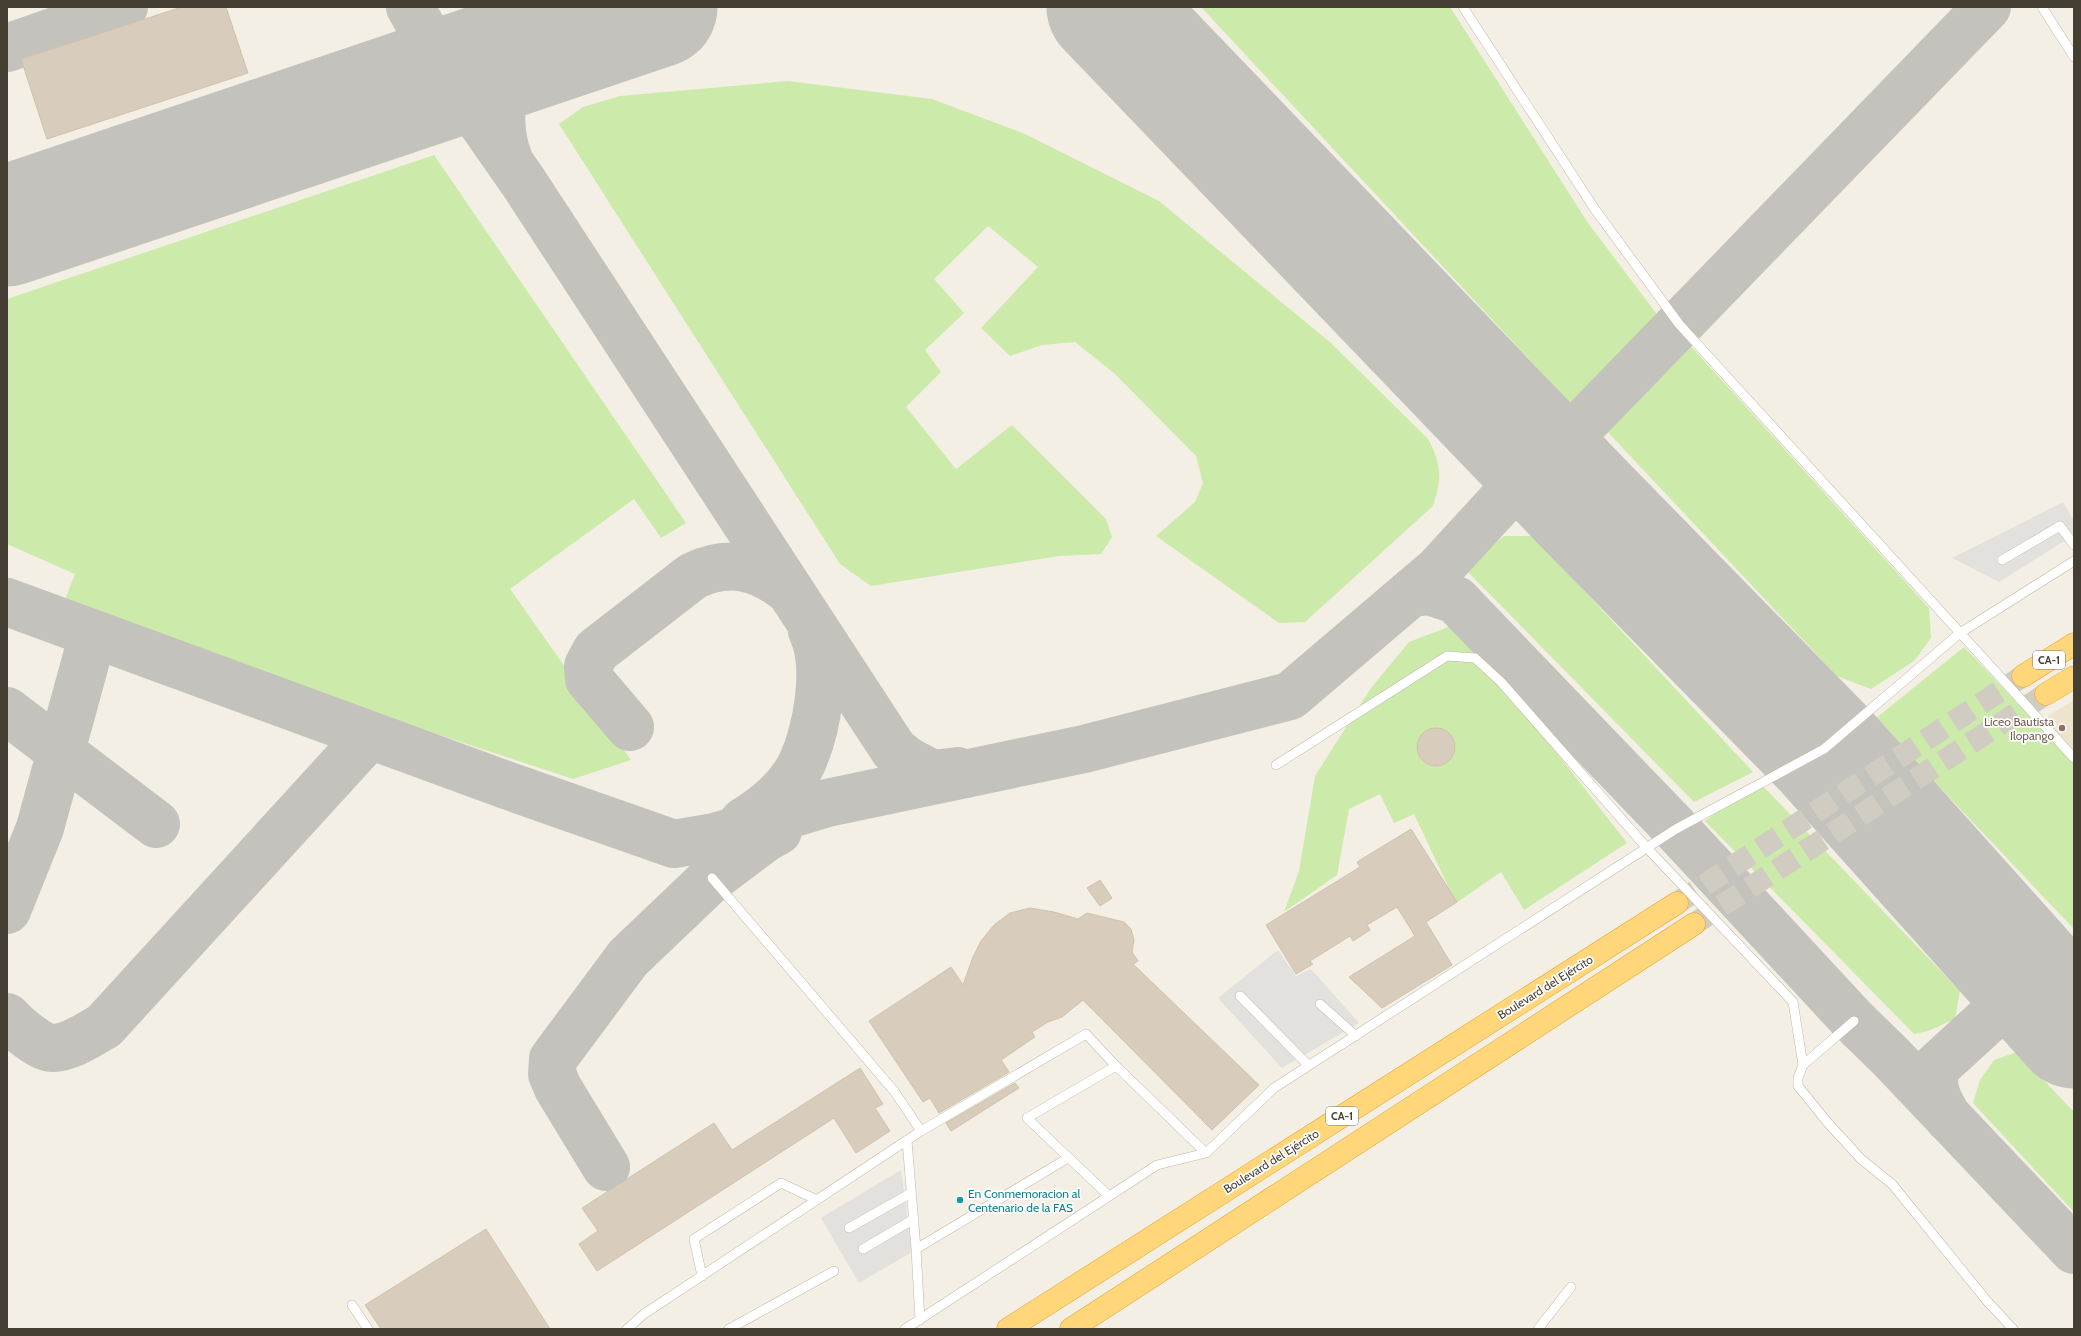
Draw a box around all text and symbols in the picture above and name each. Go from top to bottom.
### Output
road number: CA-1 [2033,651,2065,669]
place label: Liceo Bautista Ilopango [1984,714,2054,743]
marker: Liceo Bautista Ilopango [2057,723,2067,733]
street label: Boulevard del Ejército [1495,951,1596,1022]
road number: CA-1 [1326,1107,1358,1125]
street label: Boulevard del Ejército [1221,1125,1322,1196]
place label: En Conmemoracion al Centenario de la FAS [968,1186,1081,1215]
marker: En Conmemoracion al Centenario de la FAS [955,1195,965,1205]

